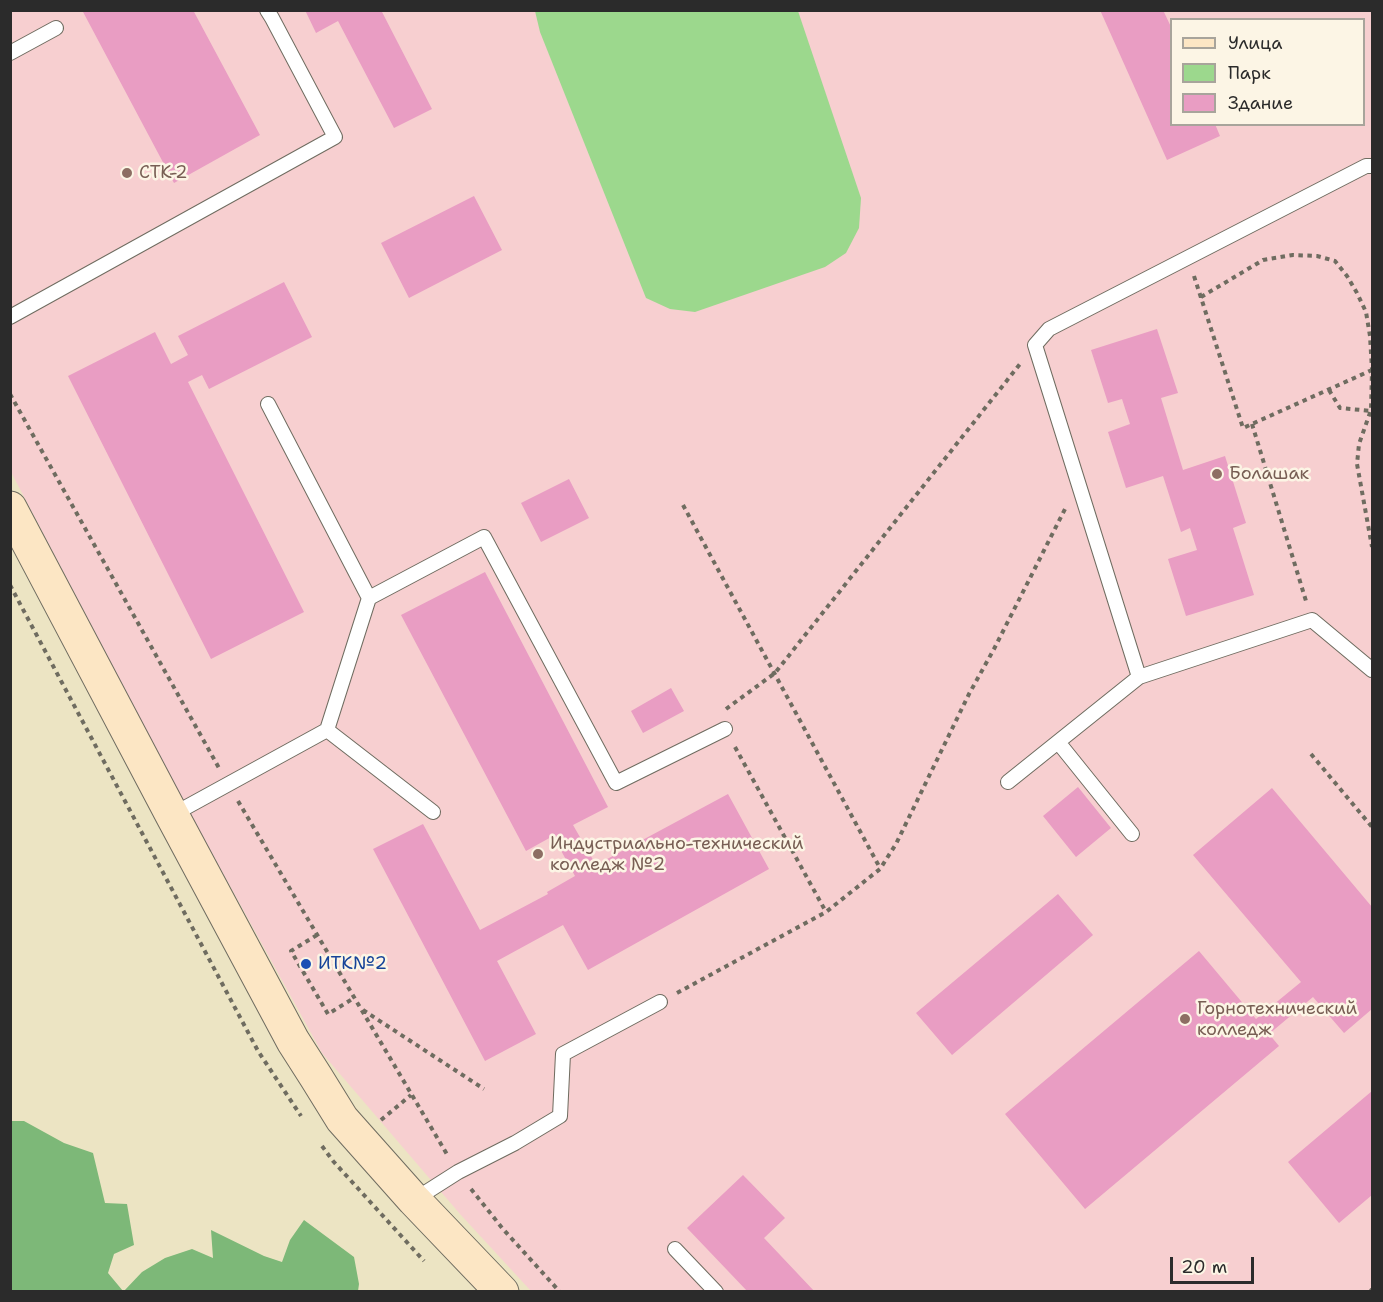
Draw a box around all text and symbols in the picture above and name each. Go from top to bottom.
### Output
legend [1170,18,1365,126]
text: Улица [1228,31,1282,55]
text: Парк [1228,61,1271,85]
text: Здание [1228,91,1293,115]
place label: СТК-2 [139,162,188,184]
marker: СТК-2 [120,166,134,180]
place label: Болашак [1229,463,1309,485]
marker: Болашак [1210,467,1224,481]
place label: Индустриально-технический колледж №2 [550,833,803,876]
marker: Индустриально-технический колледж №2 [531,847,545,861]
place label: ИТК№2 [318,953,387,975]
marker: ИТК№2 [299,957,313,971]
place label: Горнотехнический колледж [1197,998,1357,1040]
marker: Горнотехнический колледж [1178,1012,1192,1026]
scale bar [1173,1245,1257,1283]
text: 20 m [1181,1255,1227,1279]

